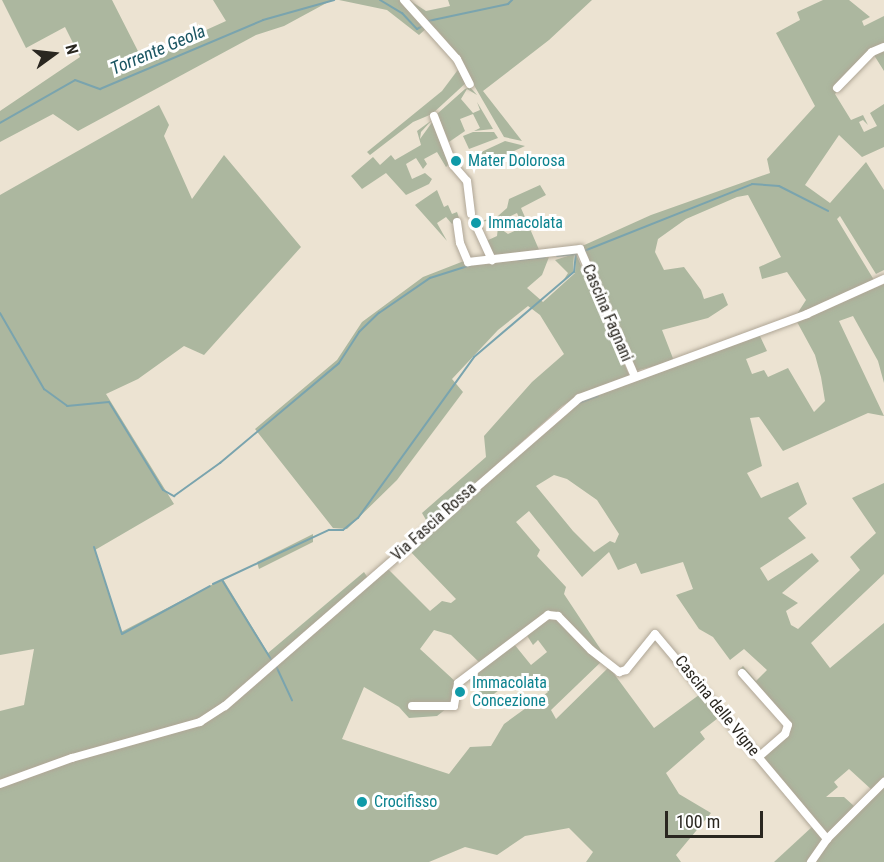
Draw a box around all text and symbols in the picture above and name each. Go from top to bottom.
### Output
water label: Torrente Geola [107,20,209,80]
north arrow [24,24,84,84]
text: N [61,42,82,56]
place label: Mater Dolorosa [468,151,565,171]
marker: Mater Dolorosa [449,154,463,168]
place label: Immacolata [488,213,563,233]
marker: Immacolata [469,216,483,230]
street label: Cascina Fagnani [578,261,636,365]
street label: Via Fascia Rossa [388,479,480,565]
street label: Cascina delle Vigne [671,652,763,760]
place label: Immacolata Concezione [472,673,547,711]
marker: Immacolata Concezione [453,685,467,699]
place label: Crocifisso [374,792,437,812]
marker: Crocifisso [355,795,369,809]
scale bar [668,799,766,837]
text: 100 m [676,811,720,832]

